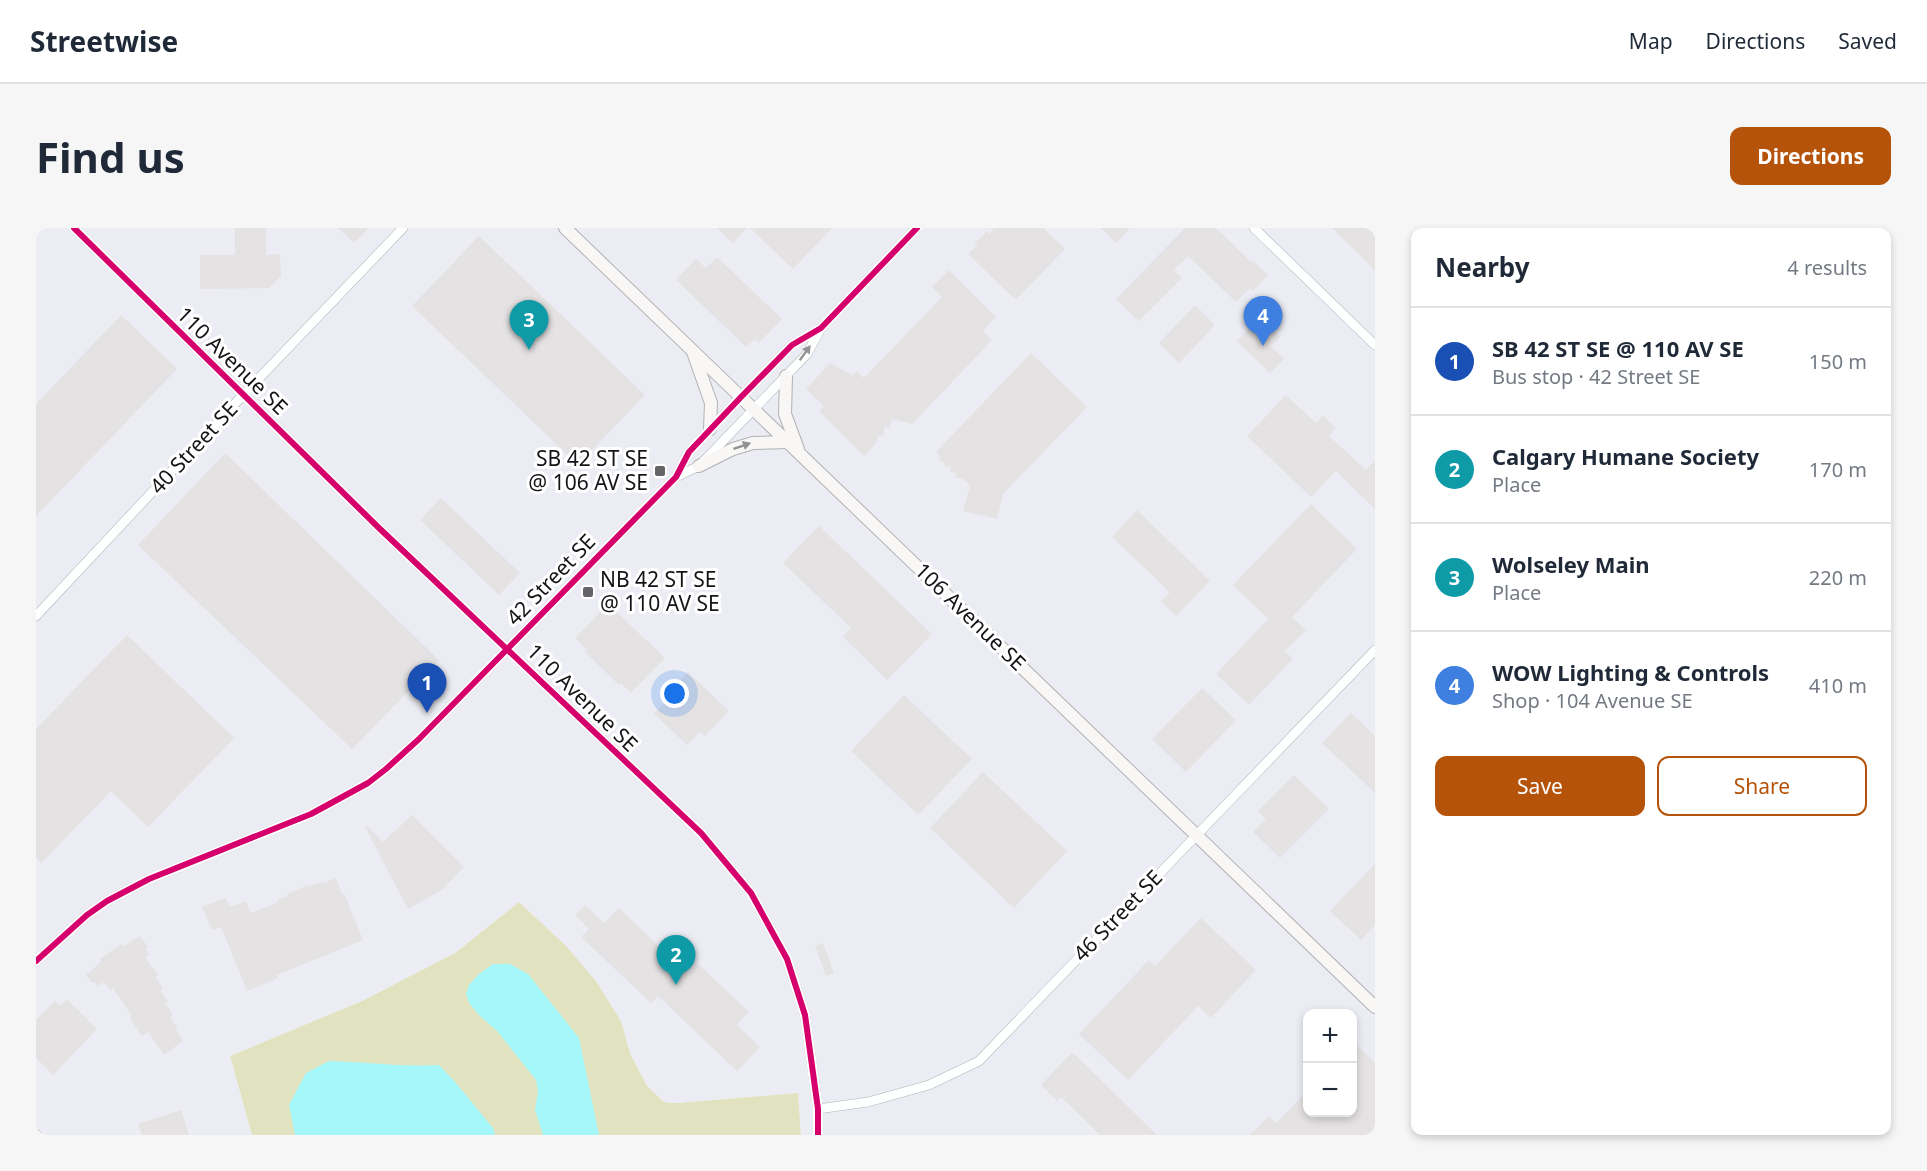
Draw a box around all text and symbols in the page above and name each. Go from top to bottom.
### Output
text: Streetwise [30,22,178,60]
text: Map [1629,27,1673,55]
text: Directions [1706,27,1805,55]
text: Saved [1838,27,1897,55]
button: Directions [1730,127,1891,185]
text: Find us [36,128,185,185]
text: Nearby [1435,249,1530,285]
text: 4 results [1787,254,1867,281]
pin: 4 [1244,296,1282,346]
street label: 110 Avenue SE [171,300,294,420]
pin: 3 [510,300,548,350]
text: SB 42 ST SE @ 110 AV SE [1492,333,1744,363]
one-way arrow [799,346,811,362]
text: 1 [1449,348,1460,375]
text: 150 m [1809,348,1867,375]
text: Bus stop · 42 Street SE [1492,363,1700,390]
street label: 40 Street SE [143,395,243,500]
one-way arrow [733,441,751,451]
text: Calgary Humane Society [1492,441,1759,471]
place label: SB 42 ST SE @ 106 AV SE [528,444,648,496]
text: 2 [1449,456,1460,483]
text: 170 m [1809,456,1867,483]
marker: SB 42 ST SE @ 106 AV SE [653,464,667,478]
text: Place [1492,471,1541,498]
street label: 42 Street SE [500,528,601,631]
text: Wolseley Main [1492,549,1650,579]
street label: 106 Avenue SE [909,556,1032,676]
text: 3 [1449,564,1460,591]
text: 220 m [1809,564,1867,591]
place label: NB 42 ST SE @ 110 AV SE [600,565,720,617]
text: Place [1492,579,1541,606]
marker: NB 42 ST SE @ 110 AV SE [581,585,595,599]
street label: 110 Avenue SE [521,637,644,757]
text: WOW Lighting & Controls [1492,657,1769,687]
pin: 1 [408,664,446,713]
text: 4 [1449,672,1460,699]
text: 410 m [1809,672,1867,699]
your location [660,679,689,708]
text: Shop · 104 Avenue SE [1492,687,1693,714]
button: Save [1435,756,1645,816]
button: Share [1657,756,1867,816]
street label: 46 Street SE [1067,864,1168,967]
pin: 2 [656,936,696,985]
map controls [1303,1009,1357,1117]
button: + [1303,1009,1357,1063]
button: − [1303,1063,1357,1117]

